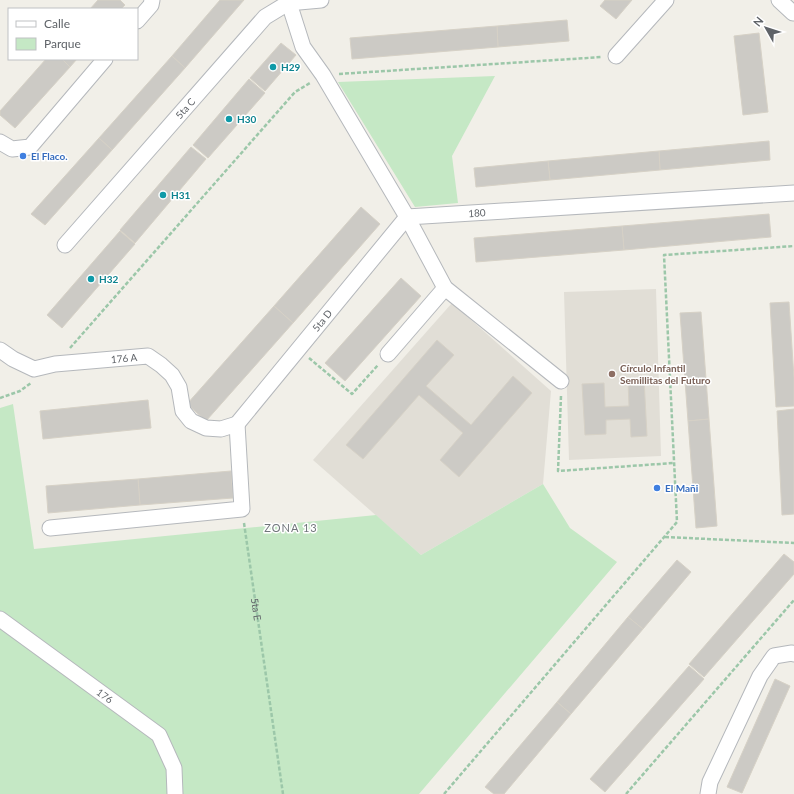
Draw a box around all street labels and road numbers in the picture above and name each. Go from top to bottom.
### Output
street label: 5ta C [173,95,198,121]
street label: 180 [468,206,486,219]
street label: 5ta D [310,307,335,334]
street label: 176 A [110,351,138,365]
street label: 5ta E [249,597,264,621]
street label: 176 [94,686,116,706]

